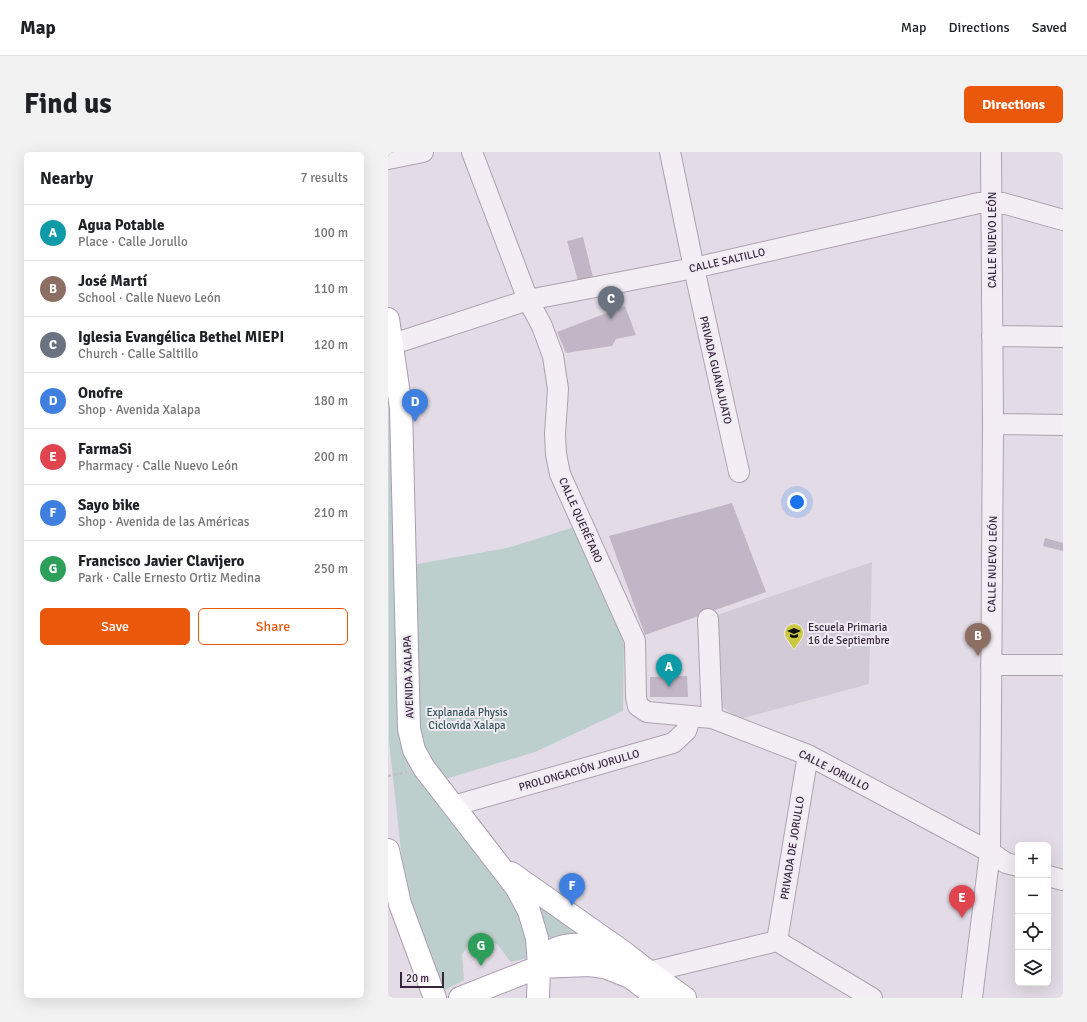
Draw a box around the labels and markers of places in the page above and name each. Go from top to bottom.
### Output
pin: C [598,286,624,319]
pin: D [402,389,428,422]
place label: Escuela Primaria 16 de Septiembre [808,621,890,647]
school or university icon: Escuela Primaria 16 de Septiembre [783,622,805,650]
pin: B [965,623,991,656]
pin: A [656,654,682,687]
pin: F [559,873,585,906]
pin: E [949,885,975,918]
pin: G [468,933,494,966]

